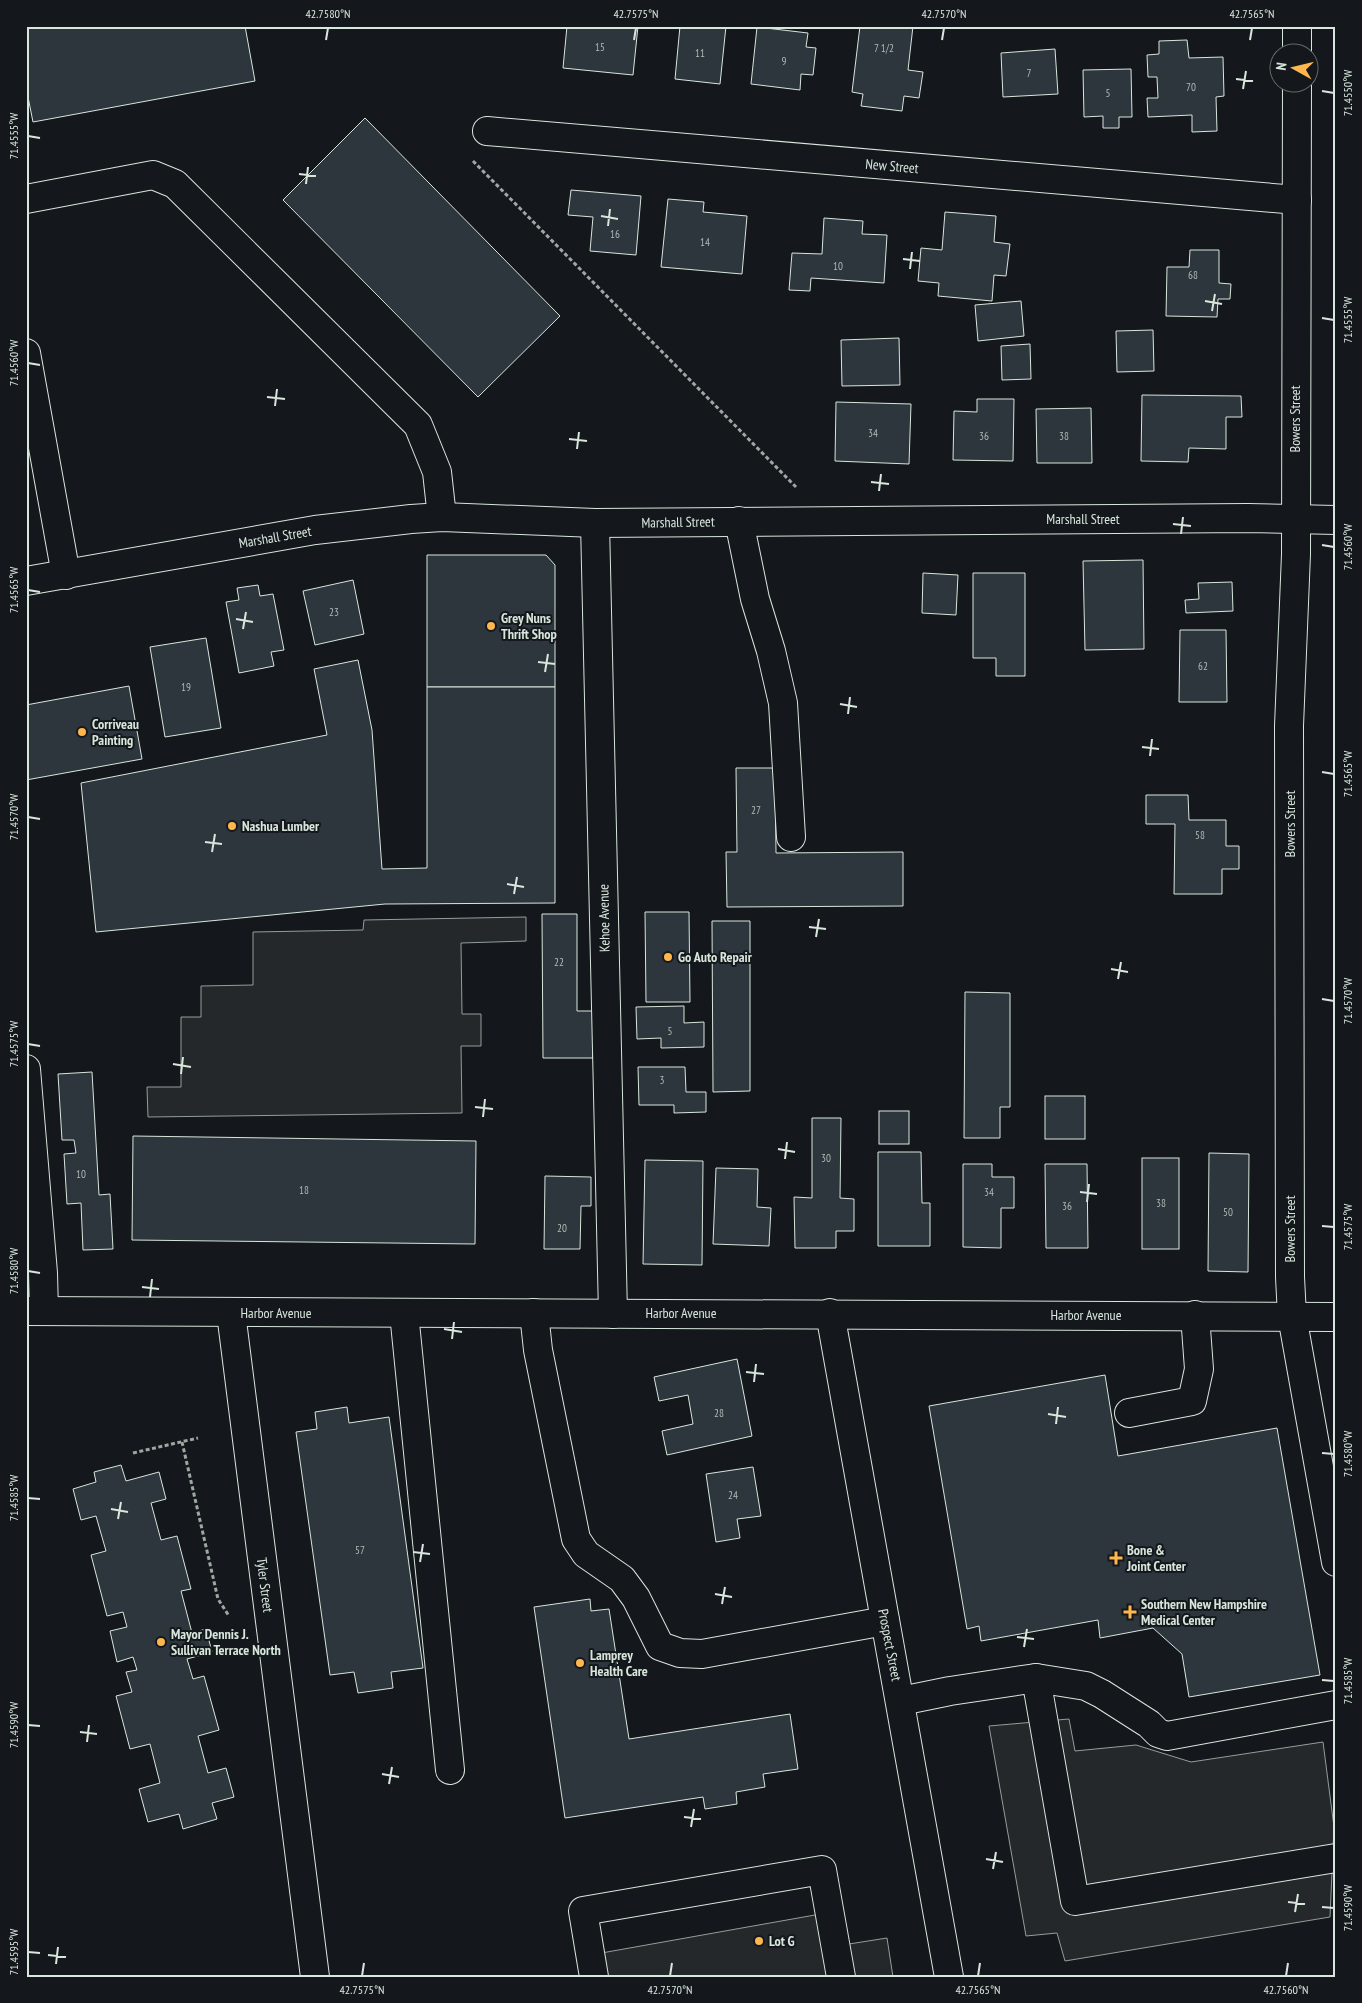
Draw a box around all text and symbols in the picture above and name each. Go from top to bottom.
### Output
text: 42.7580°N [305,6,351,21]
text: 42.7575°N [613,6,659,21]
text: 42.7570°N [921,6,967,21]
text: 42.7565°N [1229,6,1275,21]
house number: 15 [595,40,605,54]
house number: 7 1/2 [874,41,894,55]
north arrow [1270,42,1320,92]
house number: 11 [695,46,705,60]
house number: 9 [782,54,787,68]
text: N [1272,61,1291,71]
house number: 7 [1027,66,1032,80]
text: 71.4550°W [1340,70,1355,116]
house number: 70 [1186,80,1196,94]
house number: 5 [1106,86,1111,100]
text: 71.4555°W [6,113,21,159]
street label: New Street [865,155,919,177]
house number: 16 [610,227,620,241]
house number: 14 [700,235,710,249]
house number: 10 [833,259,843,273]
house number: 68 [1188,268,1198,282]
text: 71.4555°W [1340,297,1355,343]
text: 71.4560°W [6,340,21,386]
street label: Bowers Street [1286,385,1304,452]
house number: 34 [868,426,878,440]
house number: 36 [979,429,989,443]
house number: 38 [1059,429,1069,443]
street label: Marshall Street [1046,510,1120,528]
street label: Marshall Street [641,512,715,532]
street label: Marshall Street [237,522,313,552]
text: 71.4560°W [1340,524,1355,570]
text: 71.4565°W [6,567,21,613]
house number: 23 [329,605,339,619]
place label: Grey Nuns Thrift Shop [501,609,557,643]
marker: Grey Nuns Thrift Shop [485,620,497,632]
house number: 62 [1198,659,1208,673]
house number: 19 [181,680,191,694]
place label: Corriveau Painting [92,715,139,749]
marker: Corriveau Painting [76,726,88,738]
text: 71.4565°W [1340,751,1355,797]
street label: Bowers Street [1281,790,1299,857]
text: 71.4570°W [6,794,21,840]
house number: 27 [751,803,761,817]
place label: Nashua Lumber [242,817,320,835]
marker: Nashua Lumber [226,820,238,832]
house number: 58 [1195,828,1205,842]
street label: Kehoe Avenue [594,884,614,952]
place label: Go Auto Repair [678,948,753,966]
marker: Go Auto Repair [662,951,674,963]
house number: 22 [554,955,564,969]
text: 71.4570°W [1340,978,1355,1024]
text: 71.4575°W [6,1021,21,1067]
house number: 5 [668,1024,673,1038]
house number: 3 [660,1073,665,1087]
house number: 30 [821,1151,831,1165]
house number: 10 [76,1167,86,1181]
house number: 18 [299,1183,309,1197]
house number: 34 [984,1185,994,1199]
street label: Bowers Street [1281,1195,1299,1262]
house number: 38 [1156,1196,1166,1210]
house number: 36 [1062,1199,1072,1213]
text: 71.4575°W [1340,1204,1355,1250]
house number: 50 [1223,1205,1233,1219]
house number: 20 [557,1221,567,1235]
text: 71.4580°W [6,1248,21,1294]
street label: Harbor Avenue [241,1304,312,1322]
street label: Harbor Avenue [646,1304,717,1322]
street label: Harbor Avenue [1051,1306,1122,1324]
house number: 28 [714,1406,724,1420]
text: 71.4580°W [1340,1431,1355,1477]
text: 71.4585°W [6,1475,21,1521]
house number: 24 [728,1488,738,1502]
place label: Bone & Joint Center [1126,1541,1187,1575]
house number: 57 [355,1543,365,1557]
marker: Bone & Joint Center [1109,1551,1123,1565]
street label: Tyler Street [253,1557,277,1613]
place label: Southern New Hampshire Medical Center [1141,1595,1267,1629]
marker: Southern New Hampshire Medical Center [1123,1605,1137,1619]
street label: Prospect Street [874,1607,906,1683]
place label: Mayor Dennis J. Sullivan Terrace North [171,1625,281,1659]
marker: Mayor Dennis J. Sullivan Terrace North [155,1636,167,1648]
place label: Lamprey Health Care [590,1646,648,1680]
marker: Lamprey Health Care [574,1657,586,1669]
text: 71.4585°W [1340,1658,1355,1704]
text: 71.4590°W [6,1702,21,1748]
text: 71.4590°W [1340,1885,1355,1931]
text: 71.4595°W [6,1929,21,1975]
place label: Lot G [769,1932,795,1950]
marker: Lot G [753,1935,765,1947]
text: 42.7575°N [339,1982,385,1997]
text: 42.7570°N [647,1982,693,1997]
text: 42.7565°N [955,1982,1001,1997]
text: 42.7560°N [1263,1982,1309,1997]

